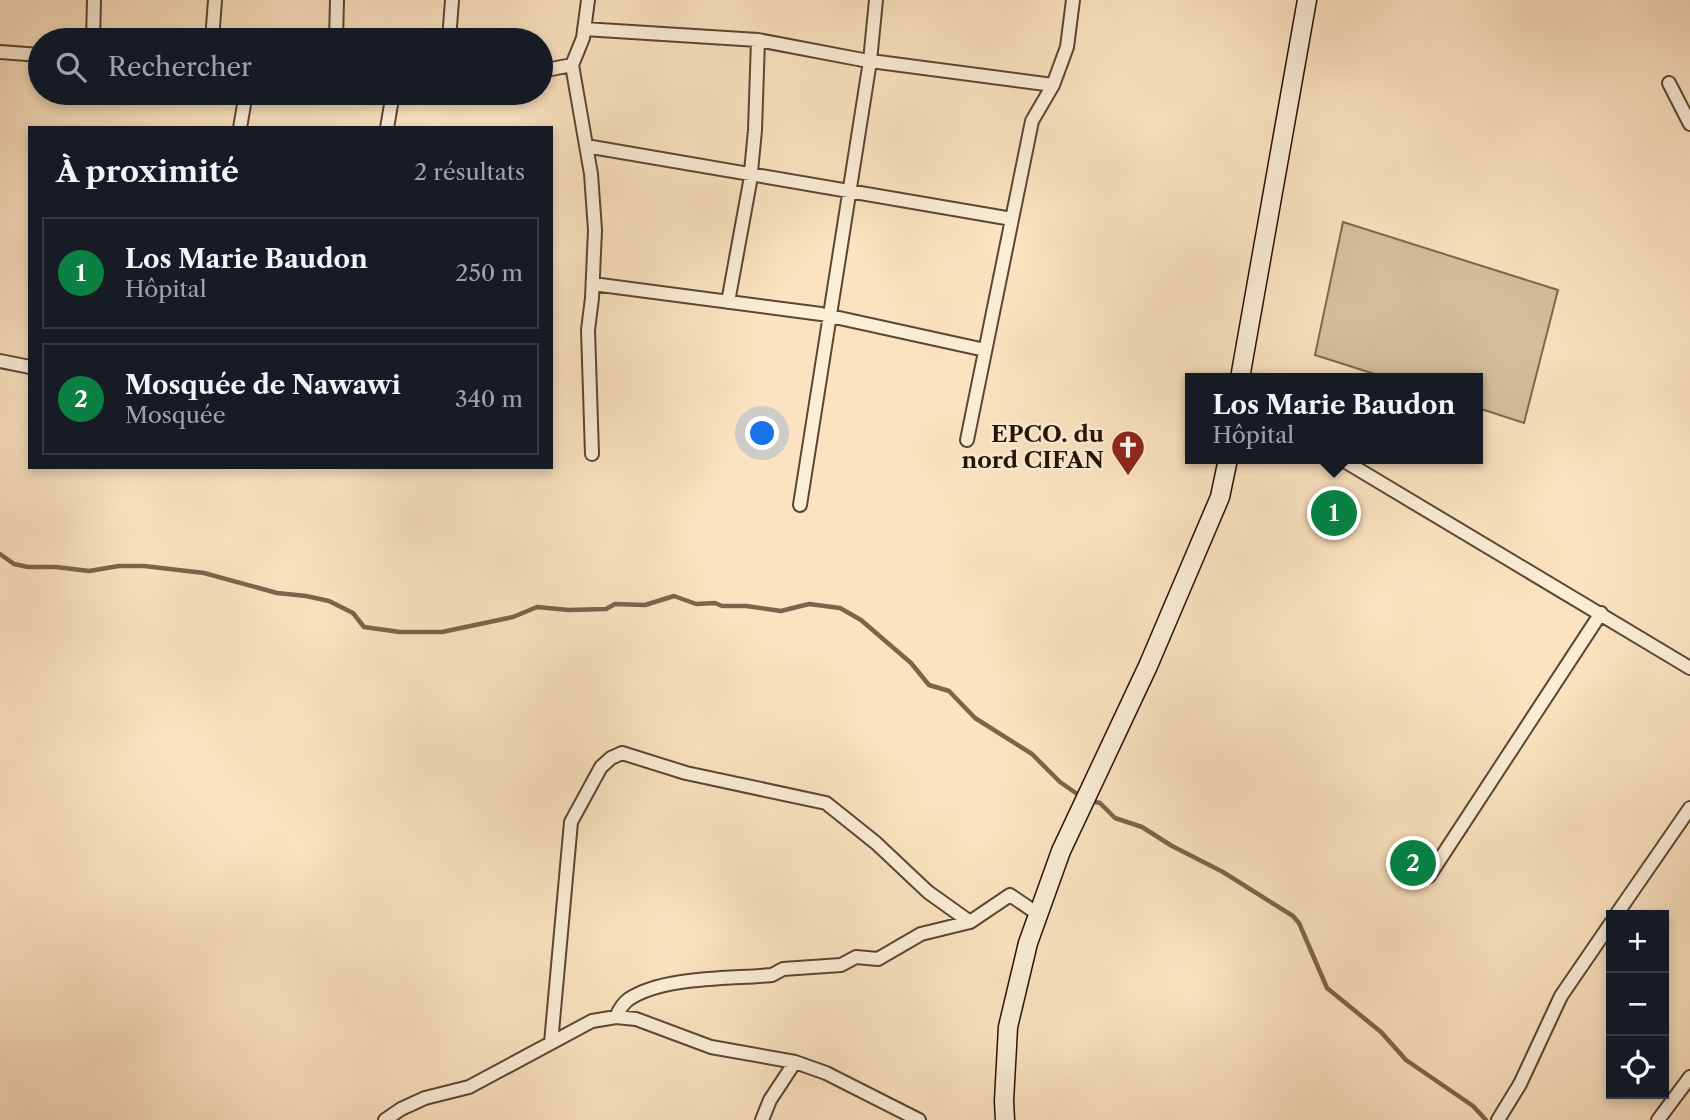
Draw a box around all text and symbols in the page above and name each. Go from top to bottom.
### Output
search box [28,28,553,105]
icon: search [52,48,90,86]
text: Rechercher [108,51,252,83]
text: À proximité [56,153,239,190]
text: 2 résultats [414,158,525,186]
text: Los Marie Baudon [125,243,368,275]
text: 1 [76,259,86,287]
text: 250 m [455,259,523,287]
text: Hôpital [125,275,207,303]
text: Mosquée de Nawawi [125,369,401,401]
popup [1185,373,1483,464]
text: 2 [74,385,88,413]
text: 340 m [455,385,523,413]
text: Los Marie Baudon [1213,389,1455,421]
text: Mosquée [125,401,226,429]
your location [745,416,779,450]
place label: EPCO. du nord CIFAN [961,420,1104,474]
text: Hôpital [1213,421,1294,449]
church icon: EPCO. du nord CIFAN [1109,428,1147,477]
pin: 1 [1311,487,1357,539]
pin: 2 [1390,837,1436,889]
map controls [1606,910,1669,1099]
button: + [1606,910,1669,973]
button: − [1606,973,1669,1036]
button: locate [1606,1036,1669,1099]

